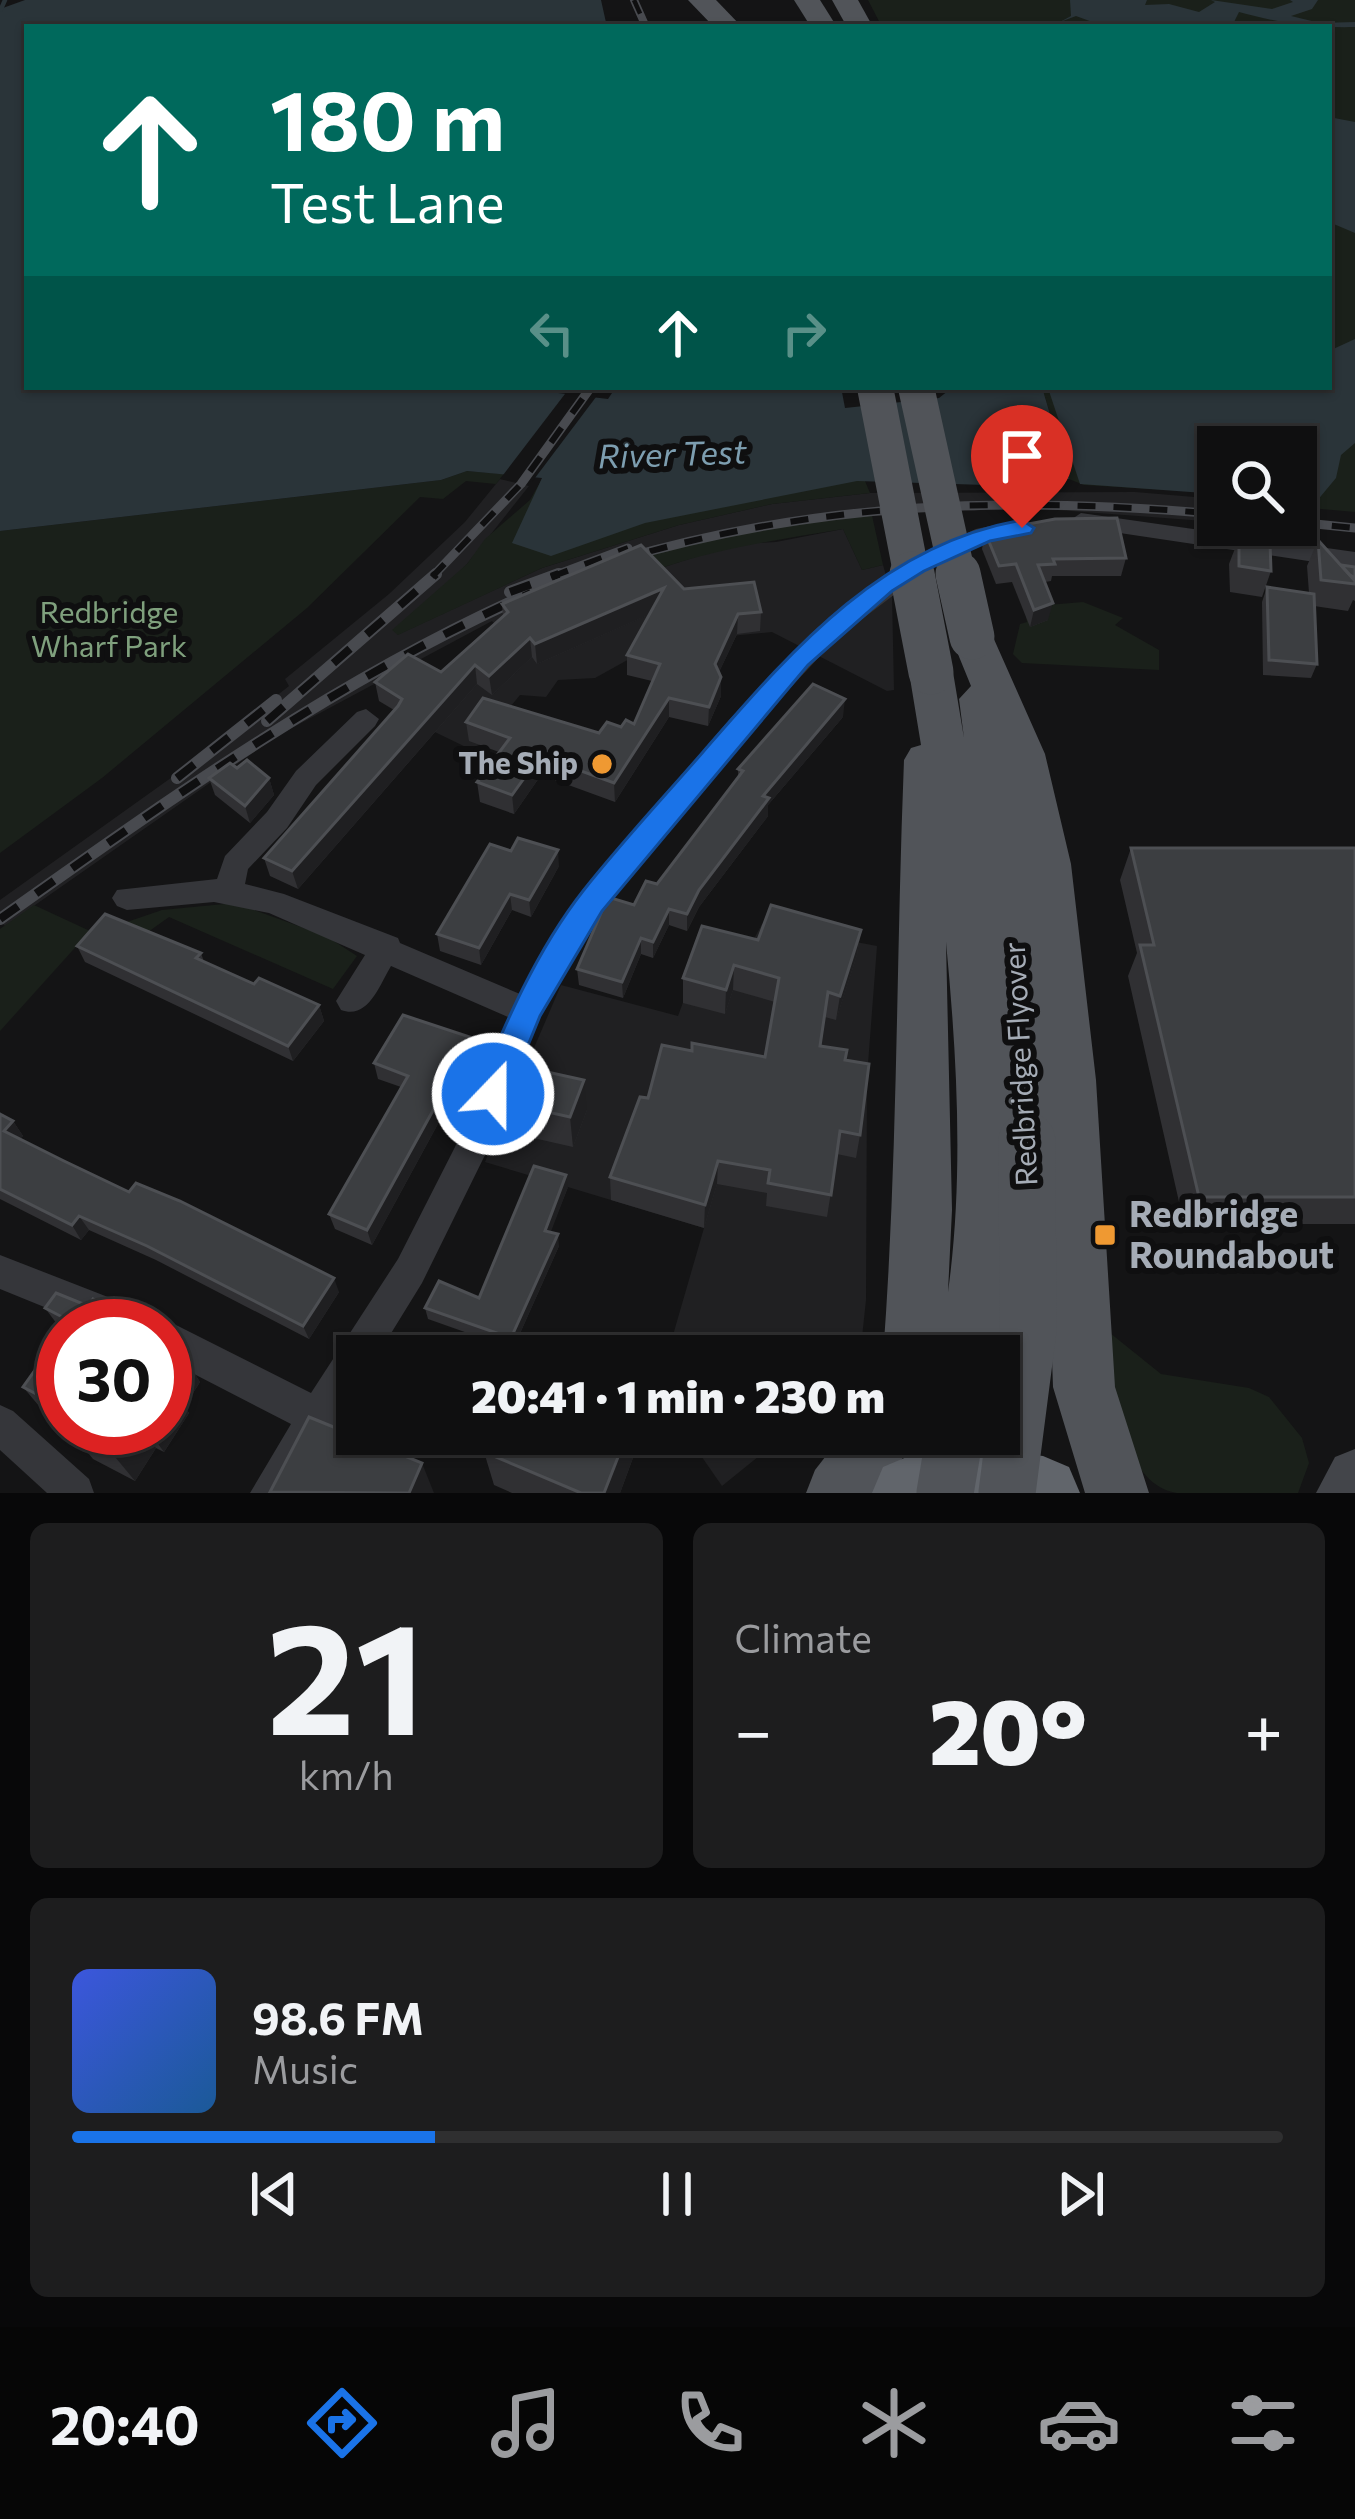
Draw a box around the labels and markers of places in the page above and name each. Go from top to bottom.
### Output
pin [971,405,1073,528]
place label: The Ship [458,743,578,780]
marker: The Ship [589,751,615,777]
place label: Redbridge Roundabout [1129,1190,1334,1275]
marker: Redbridge Roundabout [1092,1222,1118,1248]

